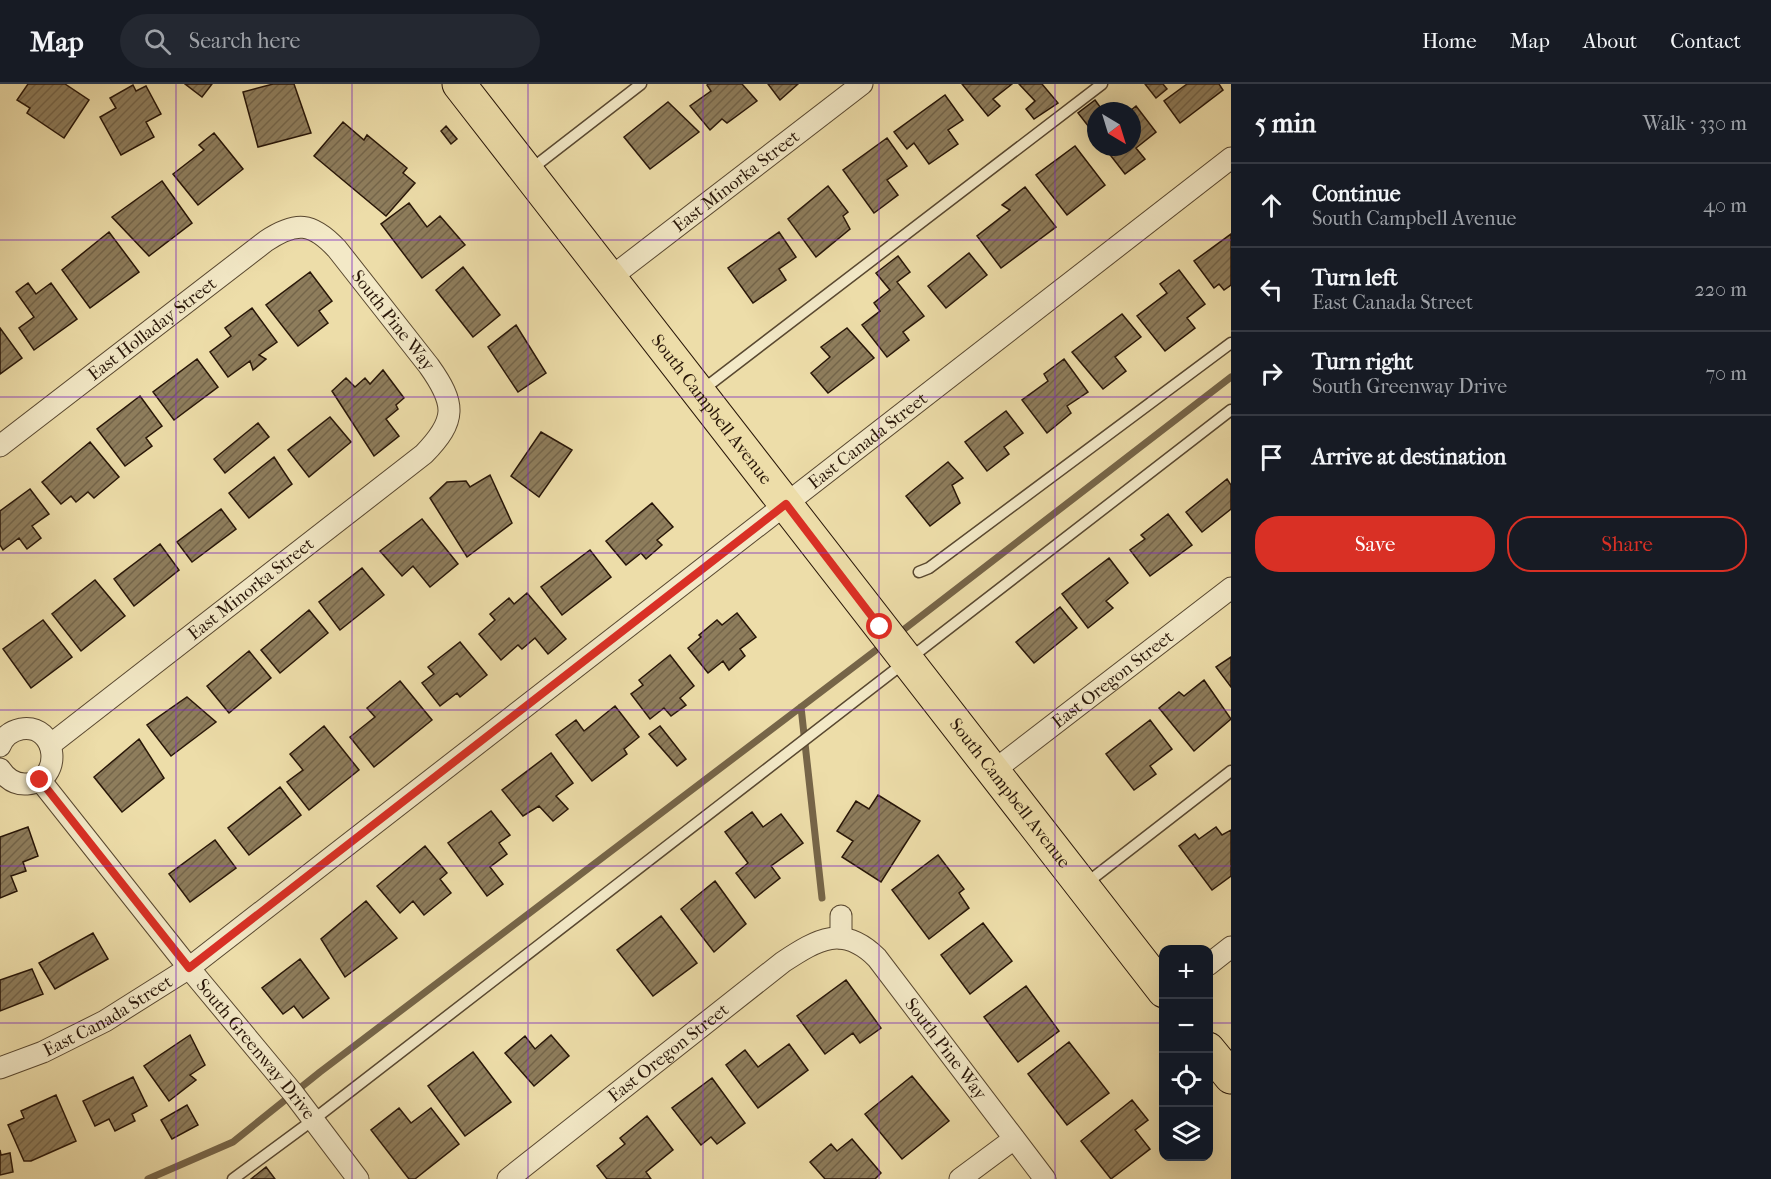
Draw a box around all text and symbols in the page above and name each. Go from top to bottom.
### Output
search box [120,14,540,68]
text: Map [30,25,84,58]
icon: search [141,25,174,58]
text: Search here [189,28,300,54]
text: Home [1422,29,1477,53]
text: Map [1510,29,1550,53]
text: About [1583,29,1637,53]
text: Contact [1670,29,1741,53]
north arrow [1087,102,1141,156]
text: 5 min [1255,108,1316,139]
text: Walk · 330 m [1643,112,1747,135]
street label: East Minorka Street [669,125,804,236]
text: Continue [1312,181,1401,207]
icon: ahead [1255,189,1288,222]
text: 40 m [1703,194,1747,217]
text: South Campbell Avenue [1312,207,1517,230]
text: Turn left [1312,265,1398,291]
street label: South Pine Way [347,266,440,376]
street label: East Holladay Street [84,272,221,385]
icon: left [1255,273,1288,306]
text: 220 m [1694,278,1747,301]
text: East Canada Street [1312,291,1473,314]
street label: South Campbell Avenue [647,330,777,489]
text: Turn right [1312,349,1413,375]
icon: right [1255,357,1288,390]
text: 70 m [1705,362,1747,385]
text: South Greenway Drive [1312,375,1507,398]
street label: East Canada Street [804,387,932,493]
icon: arrive [1255,441,1288,474]
text: Arrive at destination [1312,444,1506,470]
button: Save [1255,516,1495,572]
button: Share [1507,516,1747,572]
street label: East Minorka Street [184,533,319,645]
route start [866,613,892,639]
street label: East Oregon Street [1048,626,1178,733]
street label: South Campbell Avenue [945,714,1075,872]
route end [26,766,52,792]
map controls [1159,945,1213,1161]
button: + [1159,945,1213,999]
street label: East Canada Street [40,971,176,1061]
street label: South Greenway Drive [192,975,320,1124]
street label: South Pine Way [901,994,992,1105]
street label: East Oregon Street [604,998,733,1107]
button: − [1159,999,1213,1053]
button: locate [1159,1053,1213,1107]
button: layers [1159,1107,1213,1161]

